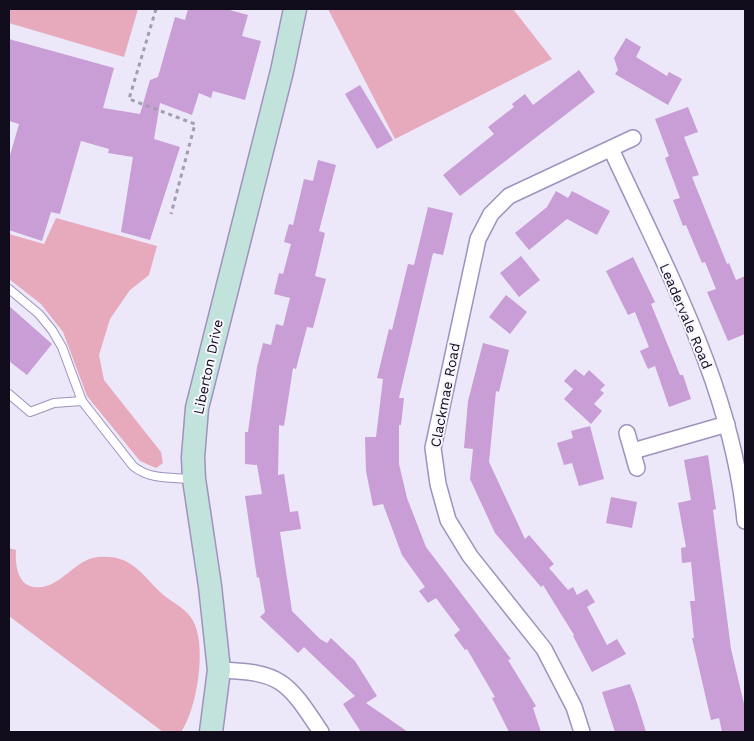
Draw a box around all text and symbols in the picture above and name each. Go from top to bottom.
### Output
street label: Leadervale Road [657,261,715,371]
street label: Liberton Drive [190,318,226,416]
street label: Clackmae Road [427,342,463,448]

